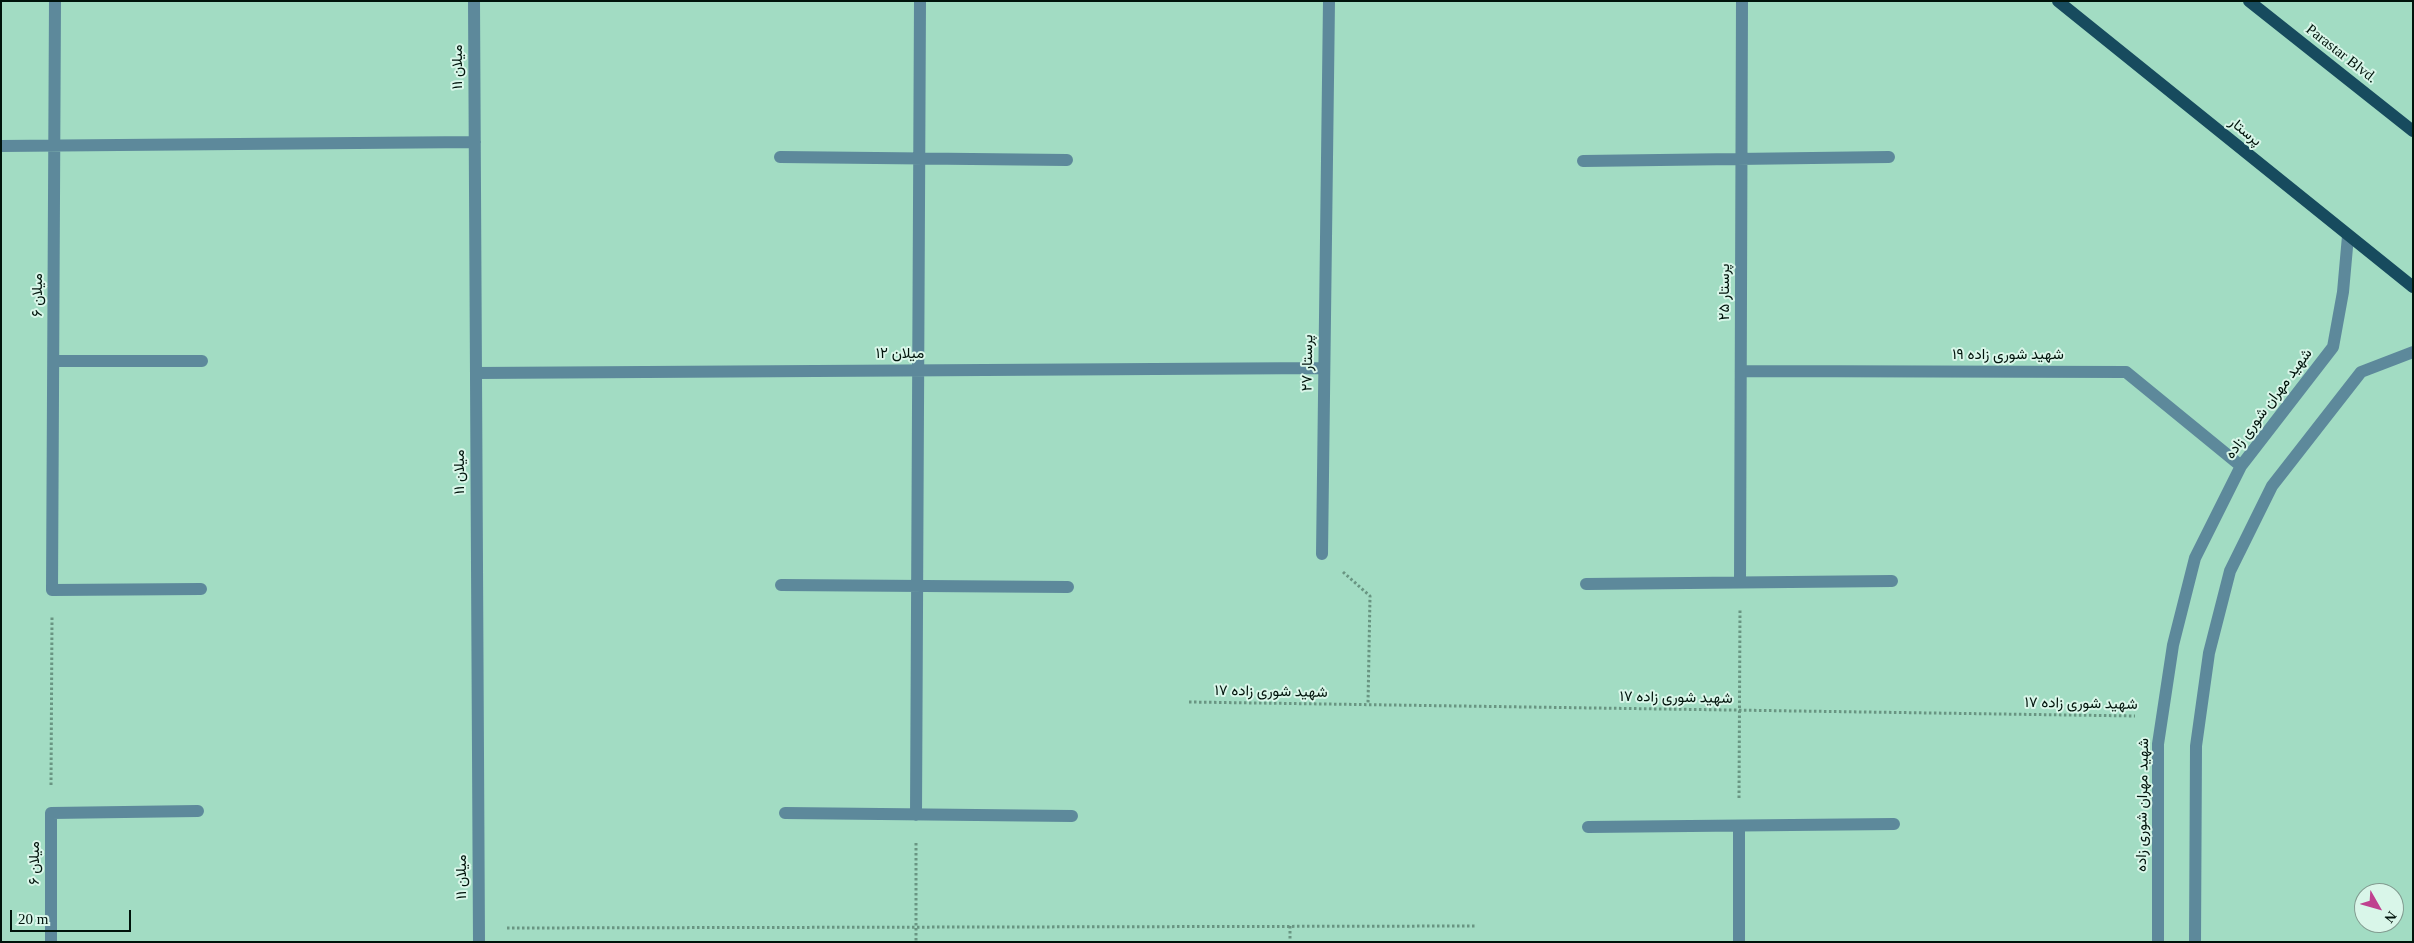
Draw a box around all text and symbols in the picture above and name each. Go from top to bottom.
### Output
street label: Parastar Blvd. [2302,21,2380,87]
street label: میلان ۱۱ [449,44,467,90]
street label: پرستار [2225,114,2265,150]
street label: پرستار ۲۵ [1716,264,1734,320]
street label: میلان ۶ [29,273,47,317]
street label: پرستار ۲۷ [1299,334,1317,392]
street label: میلان ۱۲ [876,345,924,363]
street label: شهید مهران شوری زاده [2222,345,2316,463]
street label: شهید شوری زاده ۱۹ [1952,346,2064,364]
street label: میلان ۱۱ [451,449,469,495]
street label: شهید شوری زاده ۱۷ [1214,682,1328,702]
street label: شهید شوری زاده ۱۷ [1619,688,1733,708]
street label: شهید شوری زاده ۱۷ [2024,694,2138,714]
street label: شهید مهران شوری زاده [2133,738,2153,872]
street label: میلان ۶ [26,841,44,885]
street label: میلان ۱۱ [453,854,471,900]
north arrow [2354,883,2404,933]
scale bar [12,900,134,932]
text: N [2381,908,2399,926]
text: 20 m [18,911,48,927]

